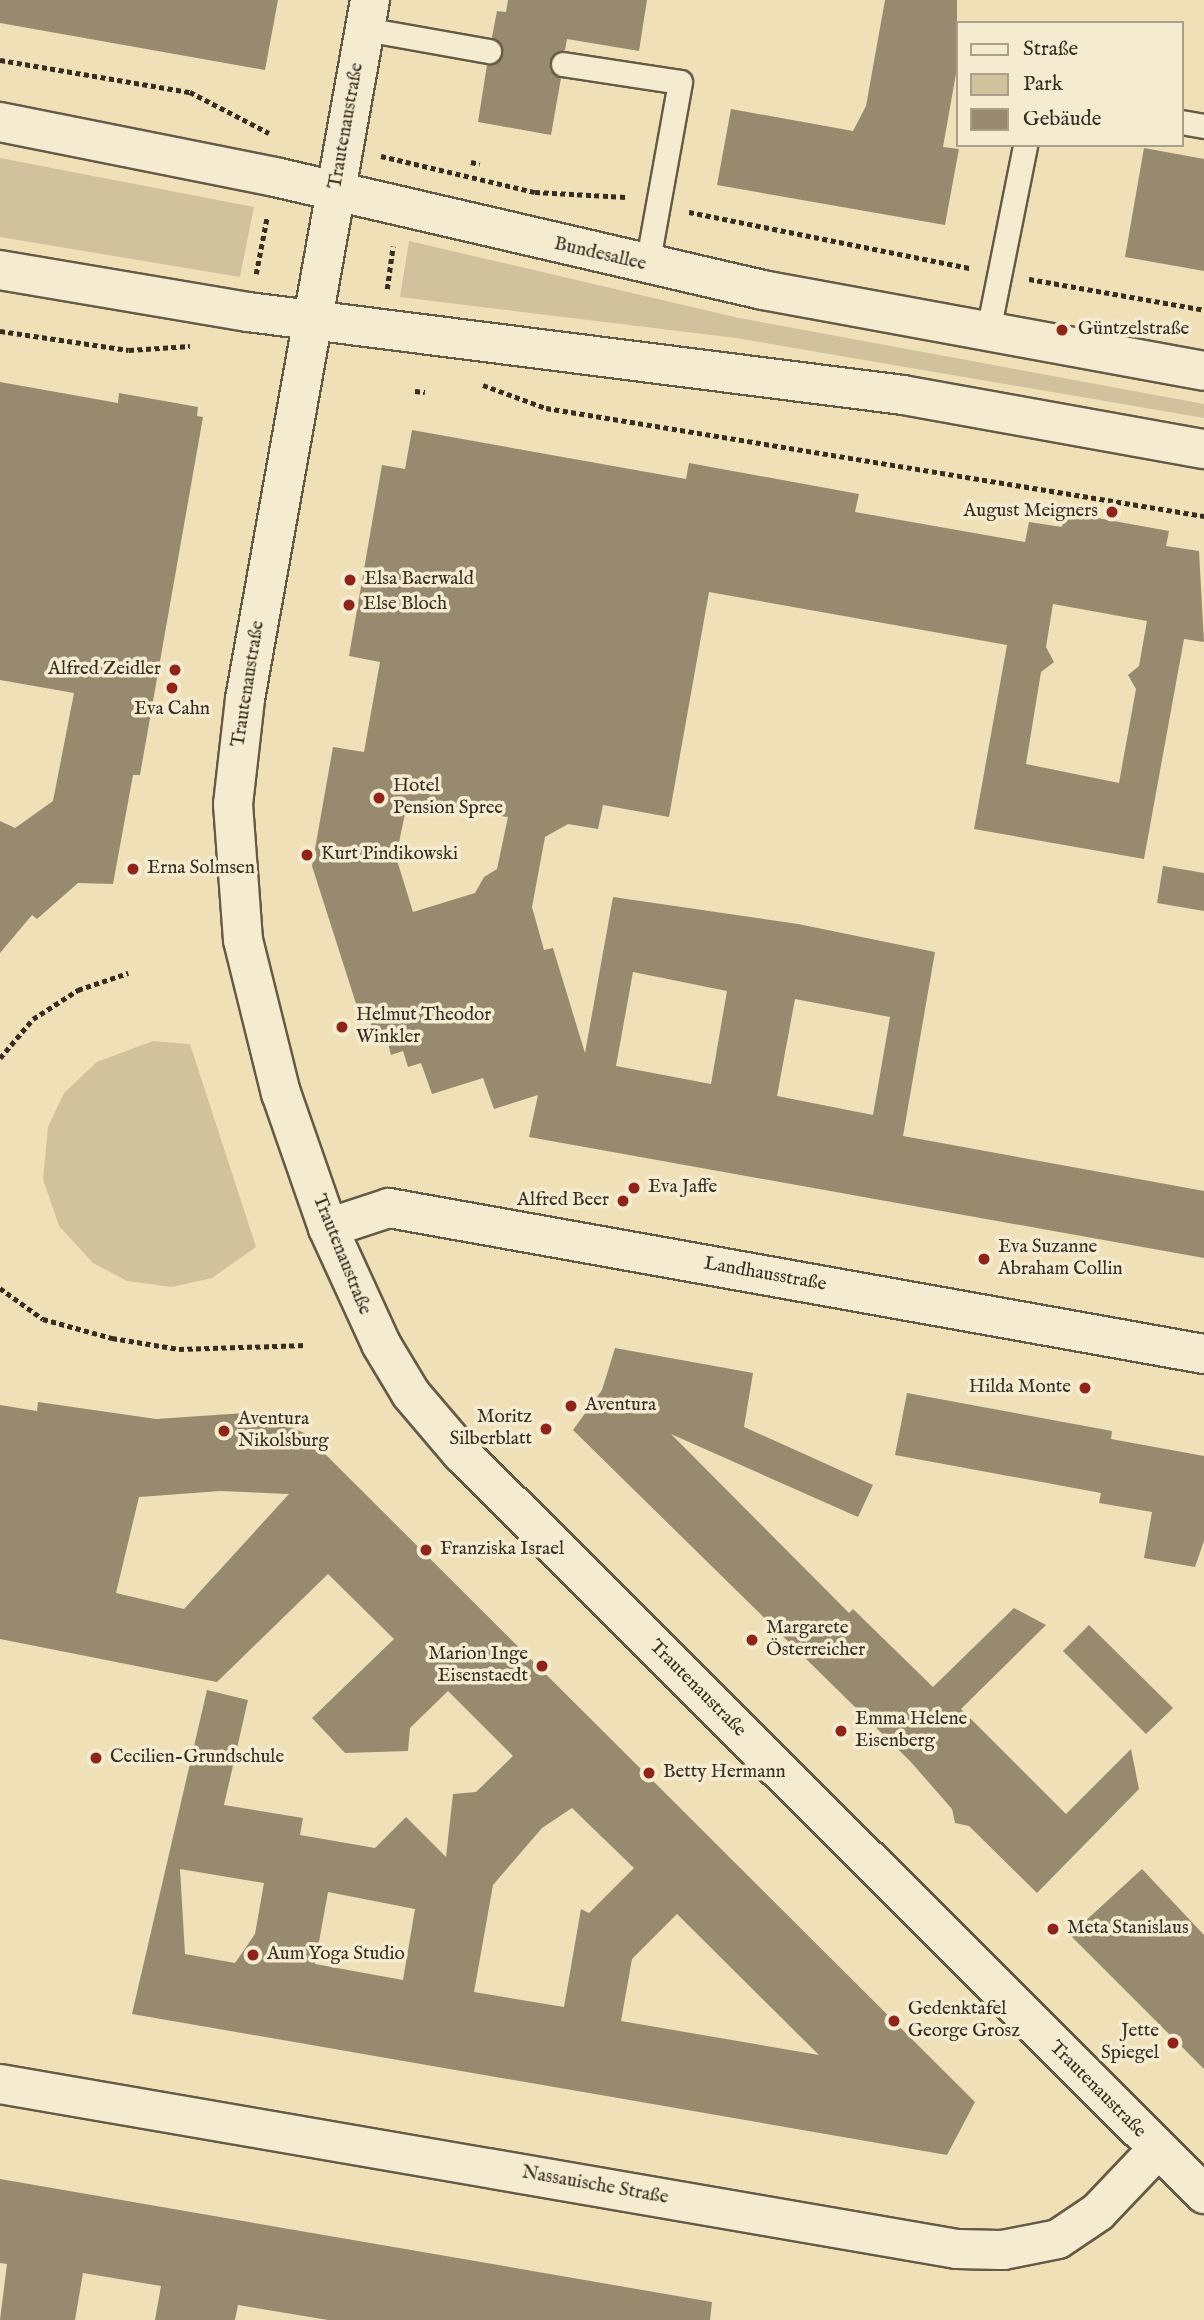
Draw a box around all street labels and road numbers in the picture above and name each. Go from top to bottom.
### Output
street label: Trautenaustraße [325,61,369,191]
street label: Bundesallee [552,233,648,277]
street label: Trautenaustraße [228,619,270,749]
street label: Trautenaustraße [307,1192,375,1318]
street label: Landhausstraße [702,1253,828,1297]
street label: Trautenaustraße [644,1636,750,1742]
street label: Trautenaustraße [1044,2037,1150,2143]
street label: Nassauische Straße [520,2162,670,2210]

